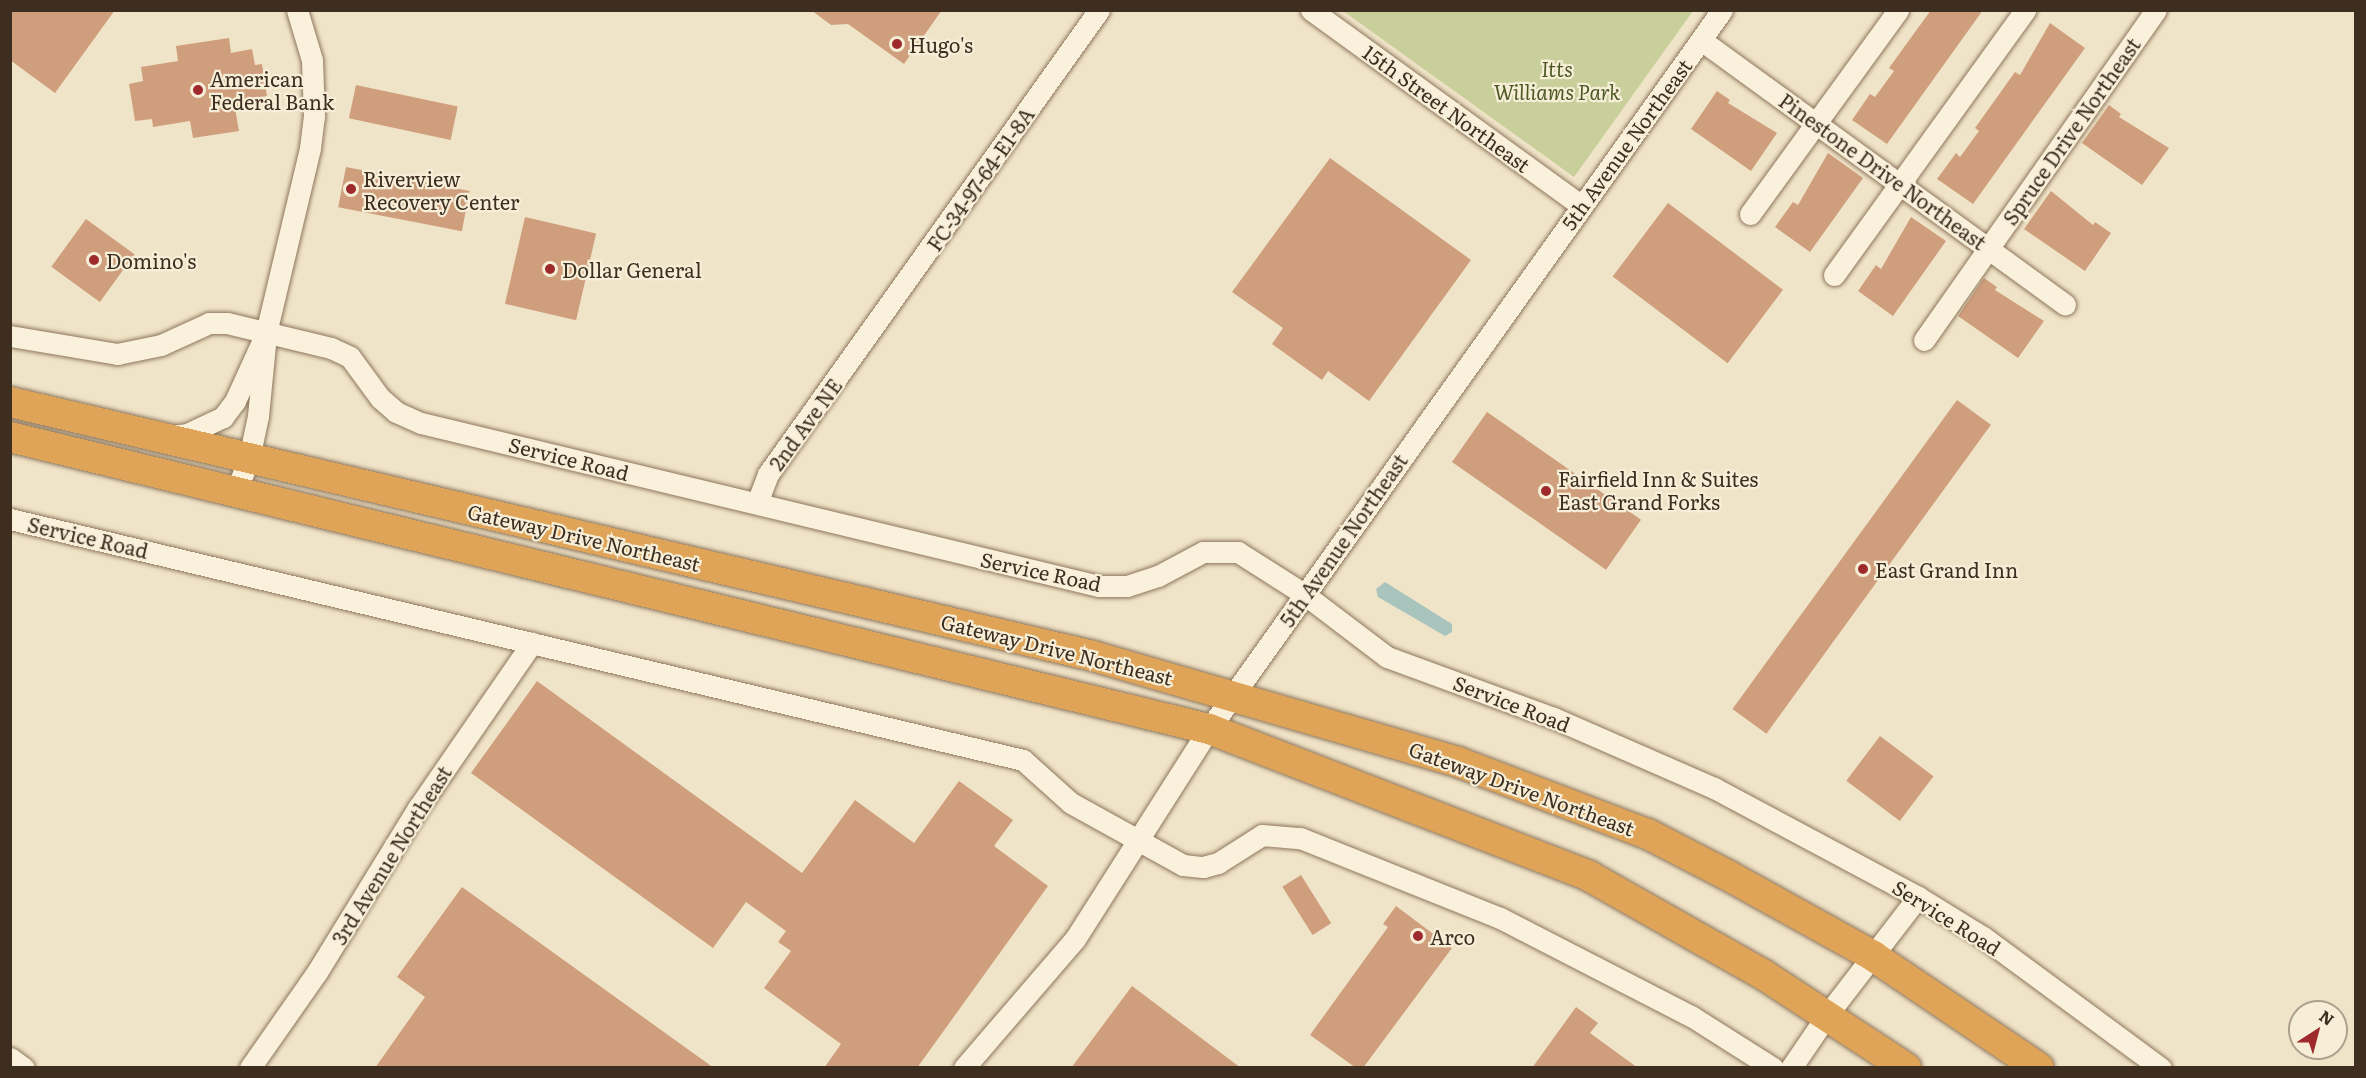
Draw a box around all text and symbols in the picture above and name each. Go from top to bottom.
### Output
place label: Hugo's [909,32,973,56]
street label: Spruce Drive Northeast [1997,33,2145,229]
marker: Hugo's [890,37,904,51]
street label: 15th Street Northeast [1359,39,1535,177]
street label: 5th Avenue Northeast [1556,54,1696,234]
park label: Itts Williams Park [1494,56,1620,103]
place label: American Federal Bank [210,66,334,113]
marker: American Federal Bank [191,83,205,97]
street label: Pinestone Drive Northeast [1775,88,1991,254]
street label: FC-34-97-64-E1-8A [922,103,1038,255]
place label: Riverview Recovery Center [363,166,519,213]
marker: Riverview Recovery Center [344,182,358,196]
place label: Domino's [106,248,196,272]
marker: Domino's [87,253,101,267]
place label: Dollar General [562,257,702,281]
marker: Dollar General [543,262,557,276]
street label: 2nd Ave NE [764,373,846,475]
street label: Service Road [506,431,632,485]
street label: 5th Avenue Northeast [1274,449,1412,631]
place label: Fairfield Inn & Suites East Grand Forks [1558,467,1758,514]
marker: Fairfield Inn & Suites East Grand Forks [1539,484,1553,498]
street label: Gateway Drive Northeast [465,499,703,575]
street label: Service Road [25,511,151,563]
street label: Service Road [978,546,1104,596]
place label: East Grand Inn [1875,557,2018,581]
marker: East Grand Inn [1856,562,1870,576]
street label: Gateway Drive Northeast [939,609,1175,689]
street label: Service Road [1450,670,1574,736]
street label: Gateway Drive Northeast [1406,736,1638,840]
street label: 3rd Avenue Northeast [326,761,456,949]
street label: Service Road [1889,874,2005,960]
place label: Arco [1430,924,1475,948]
marker: Arco [1411,929,1425,943]
north arrow [2288,1000,2348,1060]
text: N [2315,1003,2340,1031]

